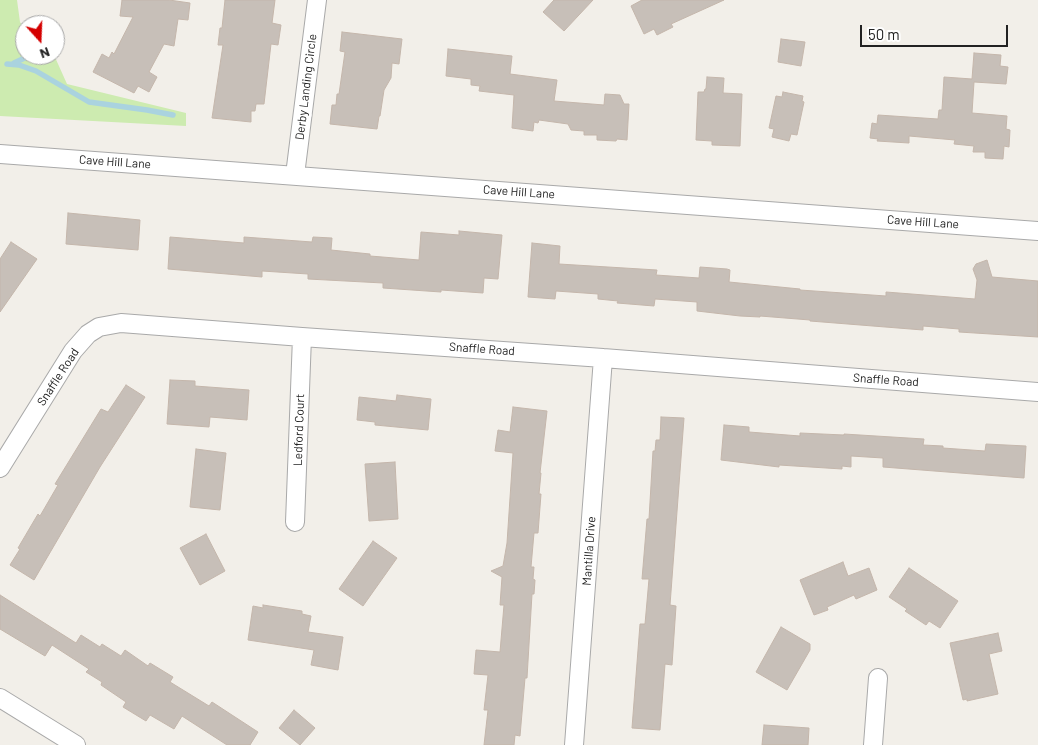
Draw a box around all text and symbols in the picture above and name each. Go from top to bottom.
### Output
north arrow [15,15,65,65]
scale bar [863,15,1010,47]
text: 50 m [868,25,900,43]
street label: Derby Landing Circle [292,33,320,141]
text: N [38,44,52,63]
street label: Cave Hill Lane [79,152,151,172]
street label: Cave Hill Lane [483,182,555,202]
street label: Cave Hill Lane [887,212,959,232]
street label: Snaffle Road [449,340,515,358]
street label: Snaffle Road [34,345,82,409]
street label: Snaffle Road [853,371,919,389]
street label: Ledford Court [291,394,307,466]
street label: Mantilla Drive [579,516,599,586]

